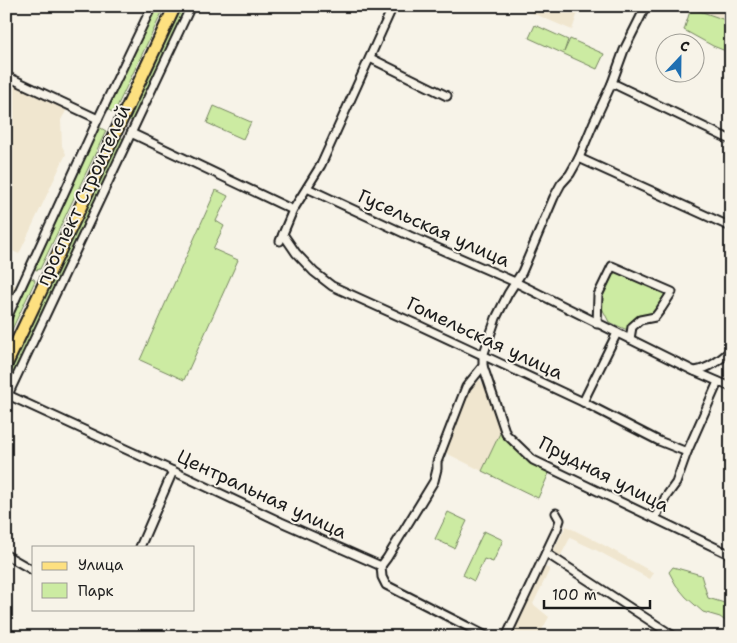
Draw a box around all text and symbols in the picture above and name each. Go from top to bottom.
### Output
north arrow [654,32,704,82]
text: С [678,36,692,56]
street label: проспект Строителей [30,100,136,290]
street label: Гусельская улица [354,183,514,273]
street label: Гомельская улица [403,291,567,385]
street label: Прудная улица [534,430,674,518]
street label: Центральная улица [173,444,351,544]
legend [32,546,195,610]
text: Улица [78,555,124,575]
scale bar [544,578,651,610]
text: Парк [78,581,114,601]
text: 100 m [552,585,597,605]

